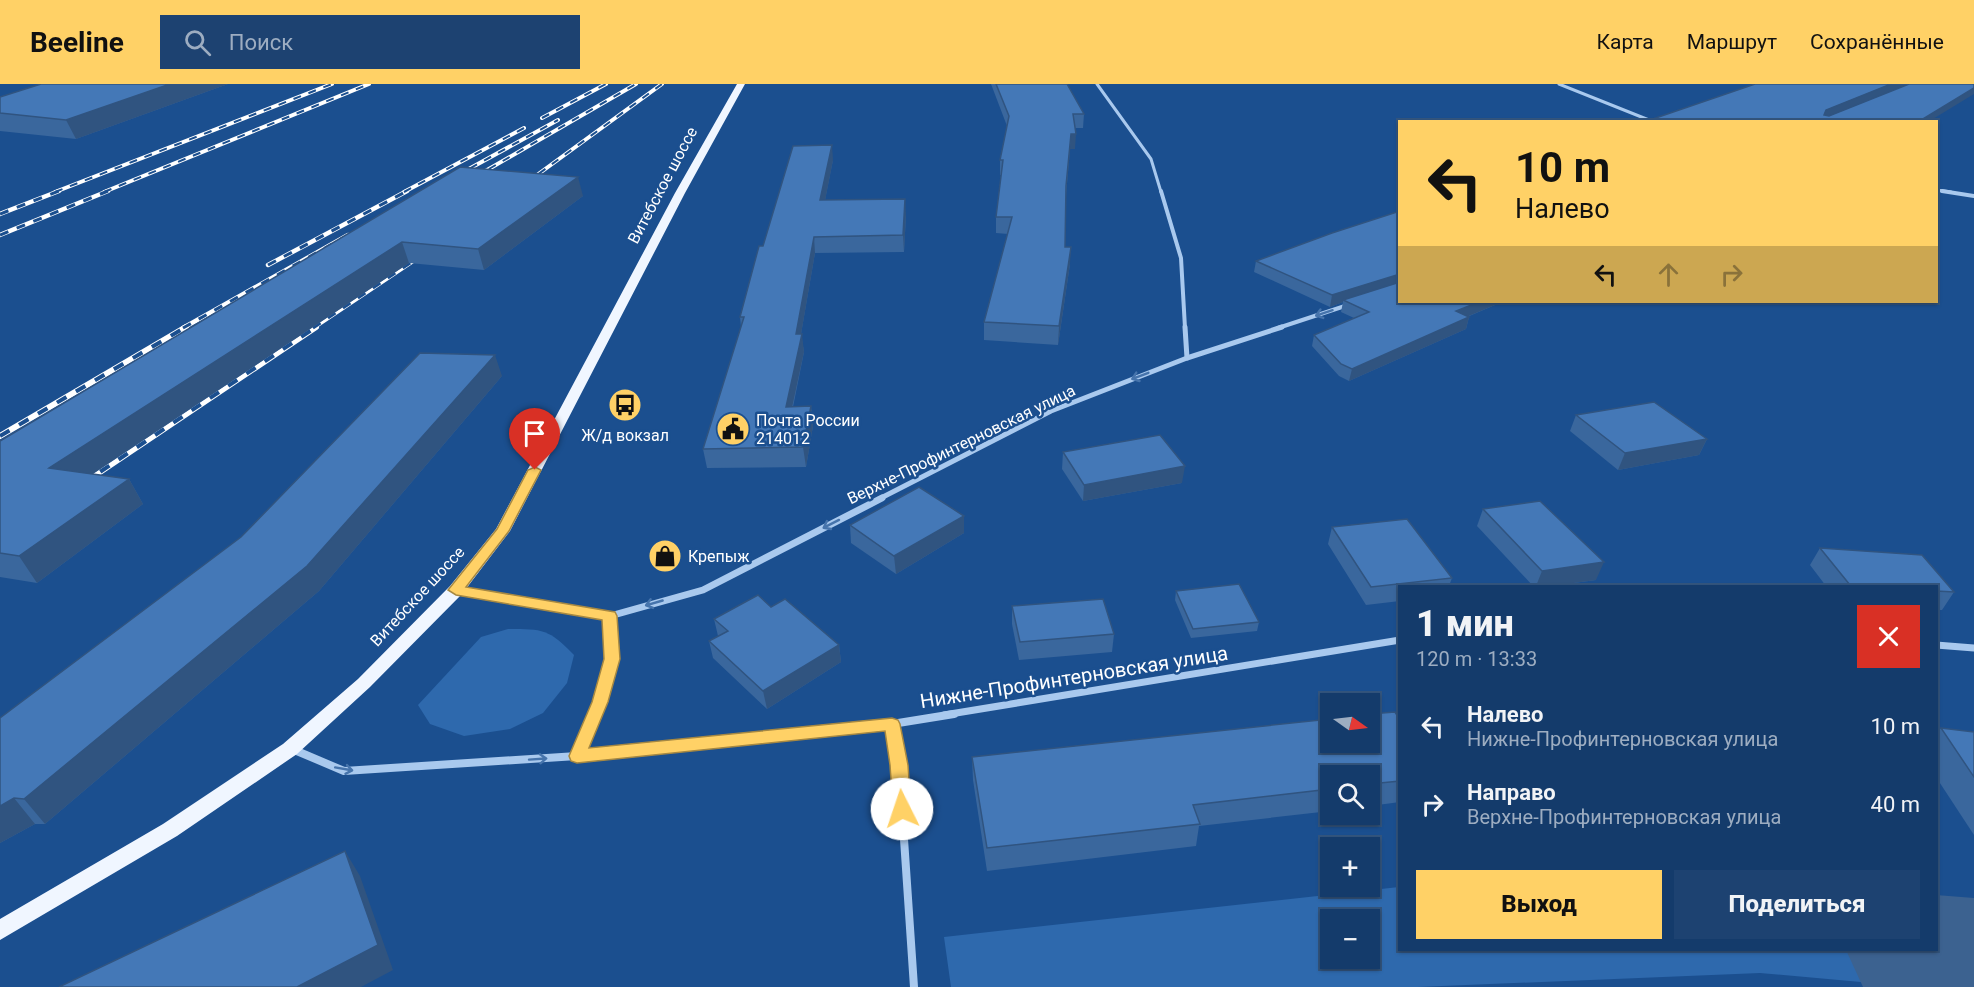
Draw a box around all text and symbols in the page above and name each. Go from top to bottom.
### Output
search box [160,15,580,69]
text: Beeline [30,26,124,59]
icon: search [181,26,214,59]
text: Поиск [229,30,293,55]
text: Карта [1597,30,1654,54]
text: Маршрут [1687,30,1777,54]
text: Сохранённые [1810,30,1944,54]
street label: Витебское шоссе [624,124,701,247]
text: 10 m [1515,143,1610,192]
icon: left [1416,144,1494,222]
text: Налево [1515,193,1610,225]
icon: left [1589,258,1622,291]
icon: ahead [1652,258,1685,291]
icon: right [1715,258,1748,291]
one-way arrow [1315,308,1334,319]
one-way arrow [1131,371,1149,382]
street label: Верхне-Профинтерновская улица [844,381,1078,508]
bus stop icon: Ж/д вокзал [607,387,643,423]
pin [509,408,560,470]
public building icon: Почта России 214012 [715,411,751,447]
place label: Почта России 214012 [756,411,860,448]
icon: arrive [518,417,551,450]
place label: Ж/д вокзал [581,426,669,445]
one-way arrow [823,519,841,530]
shop icon: Крепыж [647,538,683,574]
street label: Витебское шоссе [366,543,468,650]
place label: Крепыж [688,547,750,566]
one-way arrow [645,598,664,610]
text: 1 мин [1416,603,1514,645]
button: close [1857,605,1920,668]
street label: Нижне-Профинтерновская улица [918,641,1230,713]
text: 120 m · 13:33 [1416,647,1537,671]
north arrow [1320,693,1380,753]
map controls [1320,693,1380,969]
text: Налево [1467,702,1544,727]
icon: left [1416,710,1449,743]
text: 10 m [1871,714,1920,739]
text: Нижне-Профинтерновская улица [1467,727,1778,751]
one-way arrow [528,753,548,764]
one-way arrow [334,764,353,775]
button: search [1320,765,1380,825]
position arrow [870,777,934,841]
text: Направо [1467,780,1556,805]
icon: right [1416,788,1449,821]
text: 40 m [1871,792,1920,817]
text: Верхне-Профинтерновская улица [1467,805,1781,829]
button: + [1320,837,1380,897]
button: Выход [1416,870,1662,939]
button: Поделиться [1674,870,1920,939]
button: − [1320,909,1380,969]

